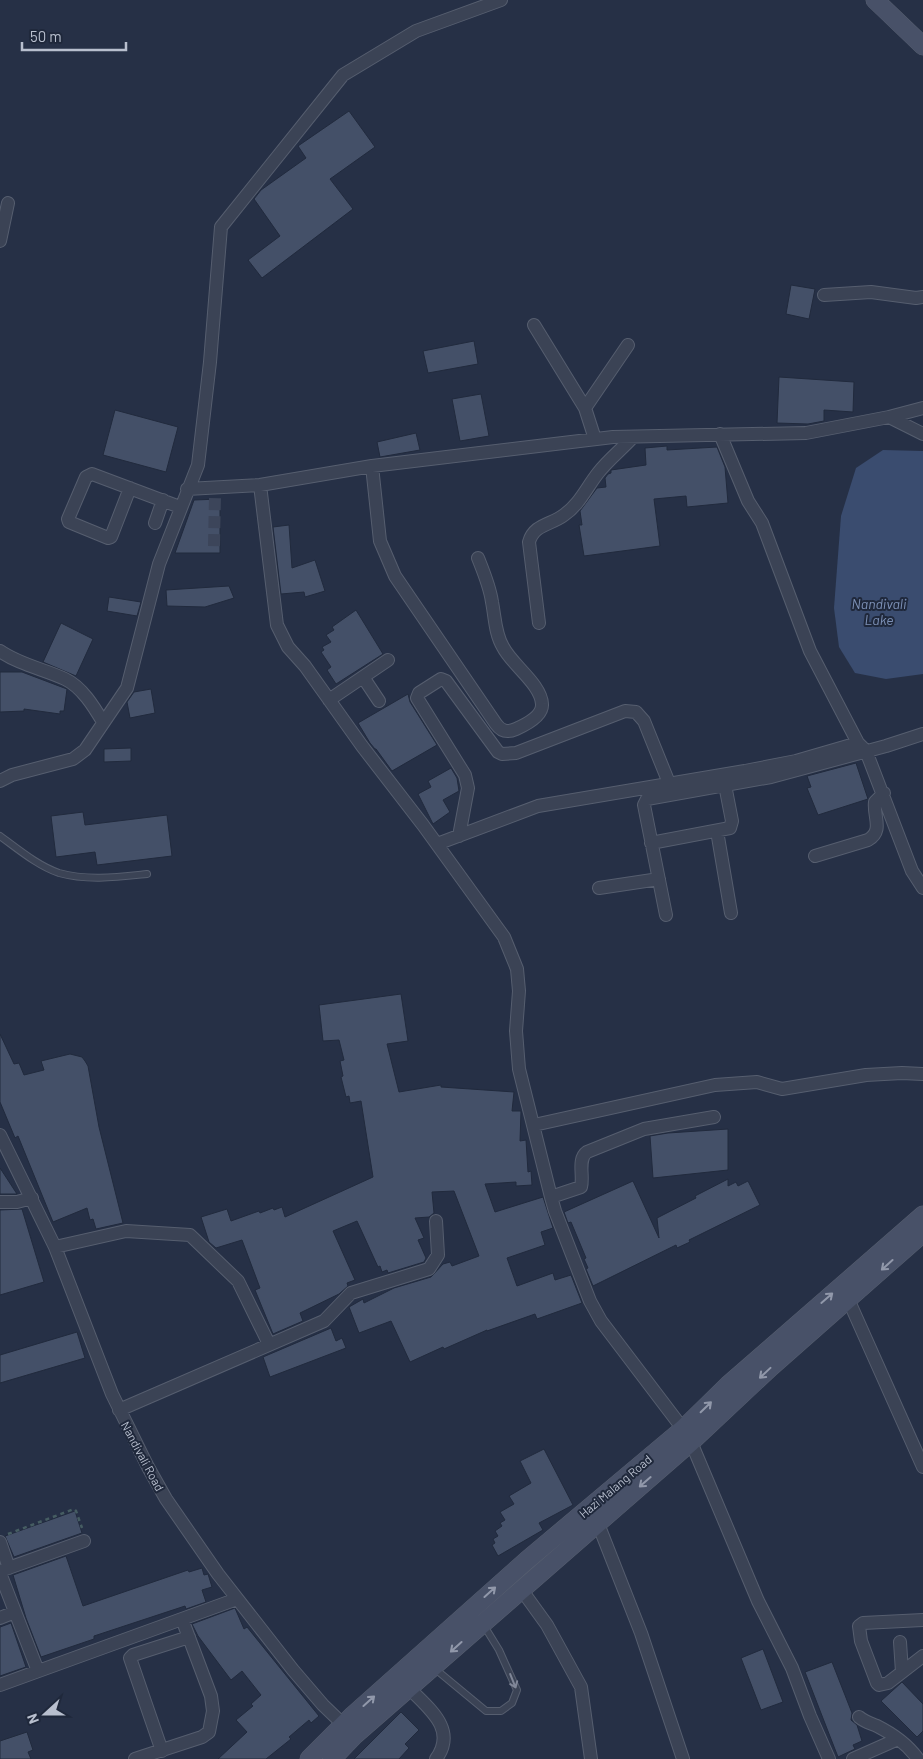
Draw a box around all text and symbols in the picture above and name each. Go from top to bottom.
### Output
scale bar [22,20,126,52]
text: 50 m [30,27,62,45]
water label: Nandivali Lake [852,595,907,628]
one-way arrow [880,1259,893,1271]
one-way arrow [821,1293,834,1304]
one-way arrow [759,1367,771,1379]
one-way arrow [700,1401,713,1413]
street label: Nandivali Road [119,1419,167,1493]
street label: Hazi Malang Road [576,1452,654,1520]
one-way arrow [638,1476,651,1488]
one-way arrow [484,1587,497,1598]
one-way arrow [450,1641,463,1652]
one-way arrow [509,1673,519,1688]
north arrow [20,1689,70,1739]
one-way arrow [363,1695,376,1706]
text: N [23,1711,42,1726]

